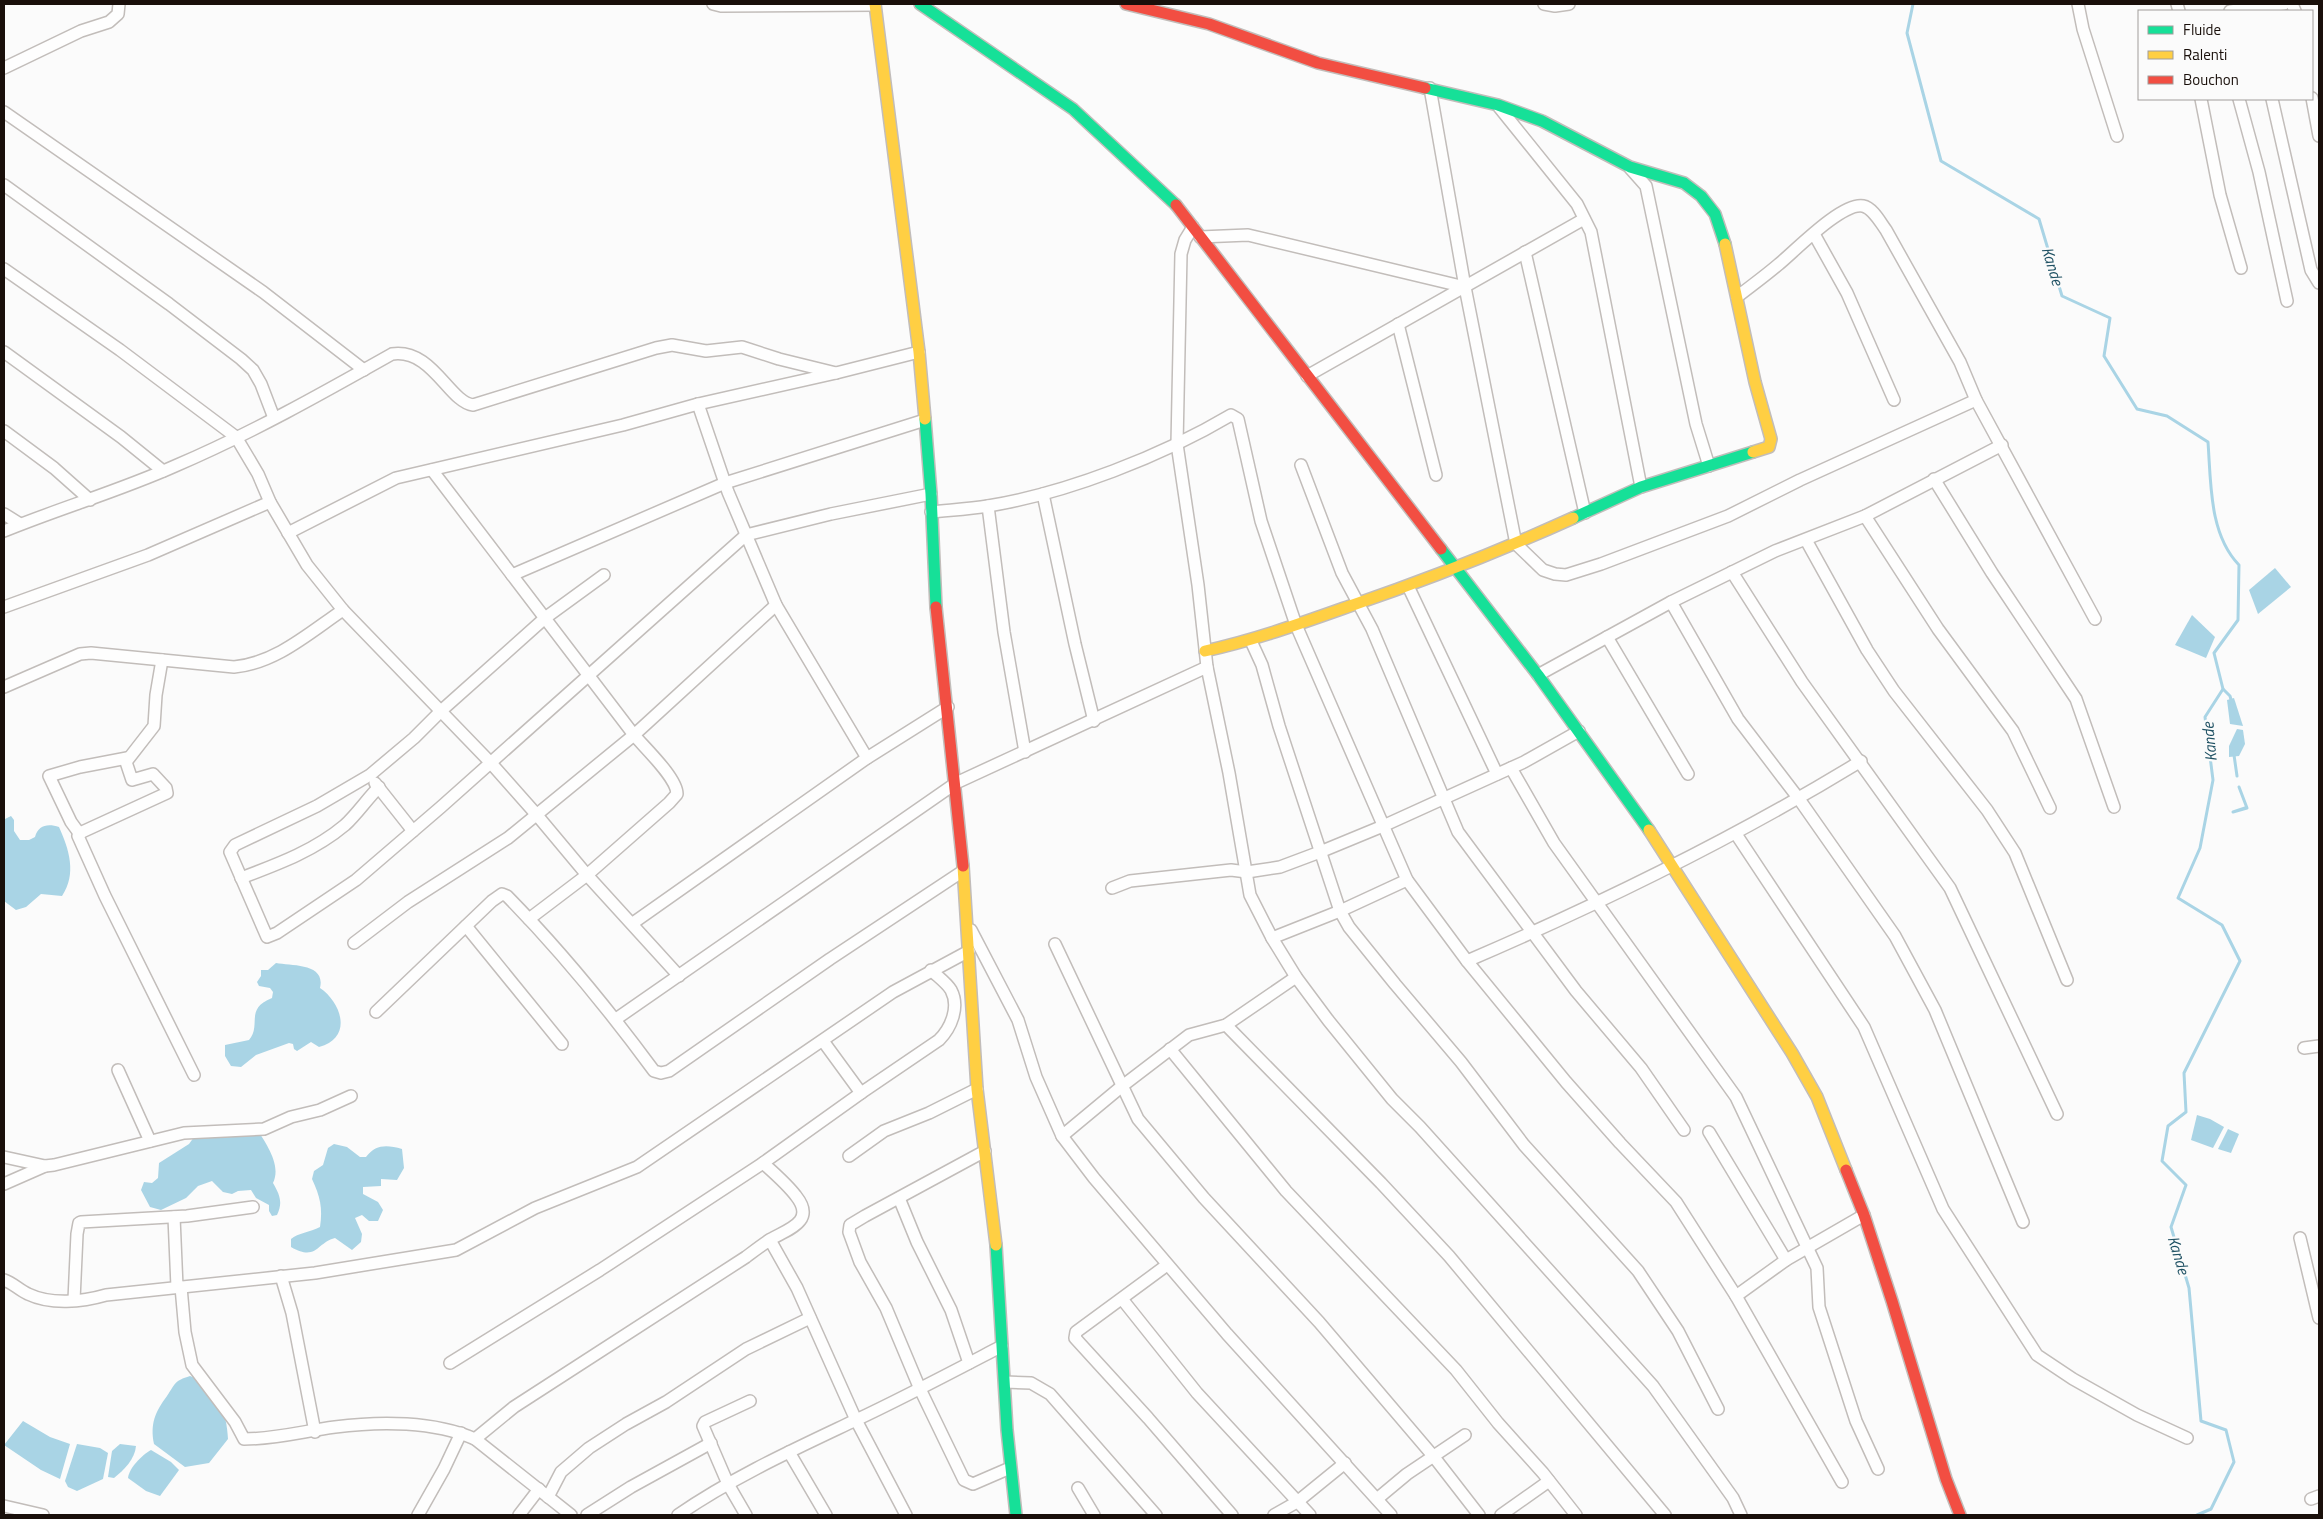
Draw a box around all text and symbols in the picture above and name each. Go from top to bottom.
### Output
legend [2138,10,2313,100]
text: Fluide [2183,18,2221,41]
text: Ralenti [2183,43,2227,66]
text: Bouchon [2183,68,2239,91]
water label: Kande [2036,244,2071,290]
water label: Kande [2195,720,2223,763]
water label: Kande [2162,1233,2197,1279]

